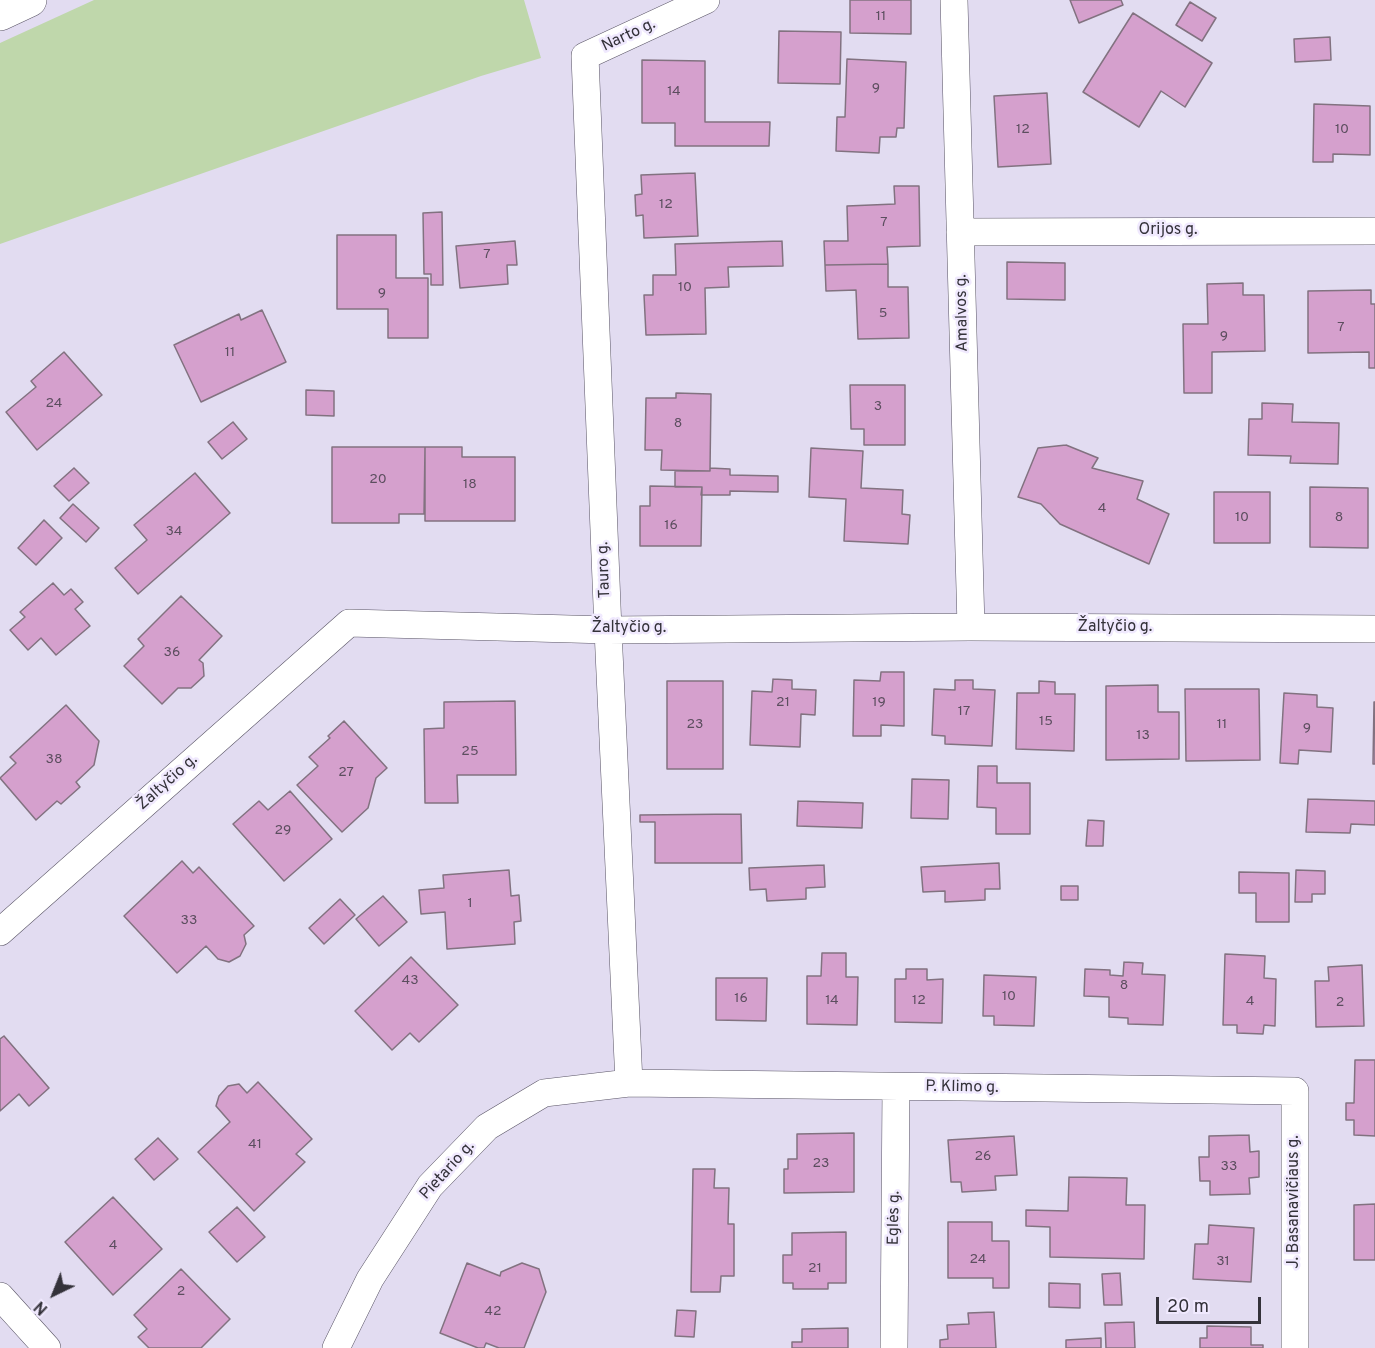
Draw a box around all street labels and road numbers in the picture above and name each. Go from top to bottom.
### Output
street label: Narto g. [599,15,659,57]
street label: Orijos g. [1138,221,1198,241]
street label: Amalvos g. [953,274,973,352]
street label: Tauro g. [594,541,616,599]
street label: Žaltyčio g. [1078,618,1152,638]
street label: Žaltyčio g. [592,619,666,639]
street label: Žaltyčio g. [134,751,202,815]
street label: P. Klimo g. [925,1078,999,1098]
street label: J. Basanavičiaus g. [1285,1135,1305,1269]
street label: Pietario g. [417,1138,479,1204]
street label: Eglės g. [885,1191,905,1245]

